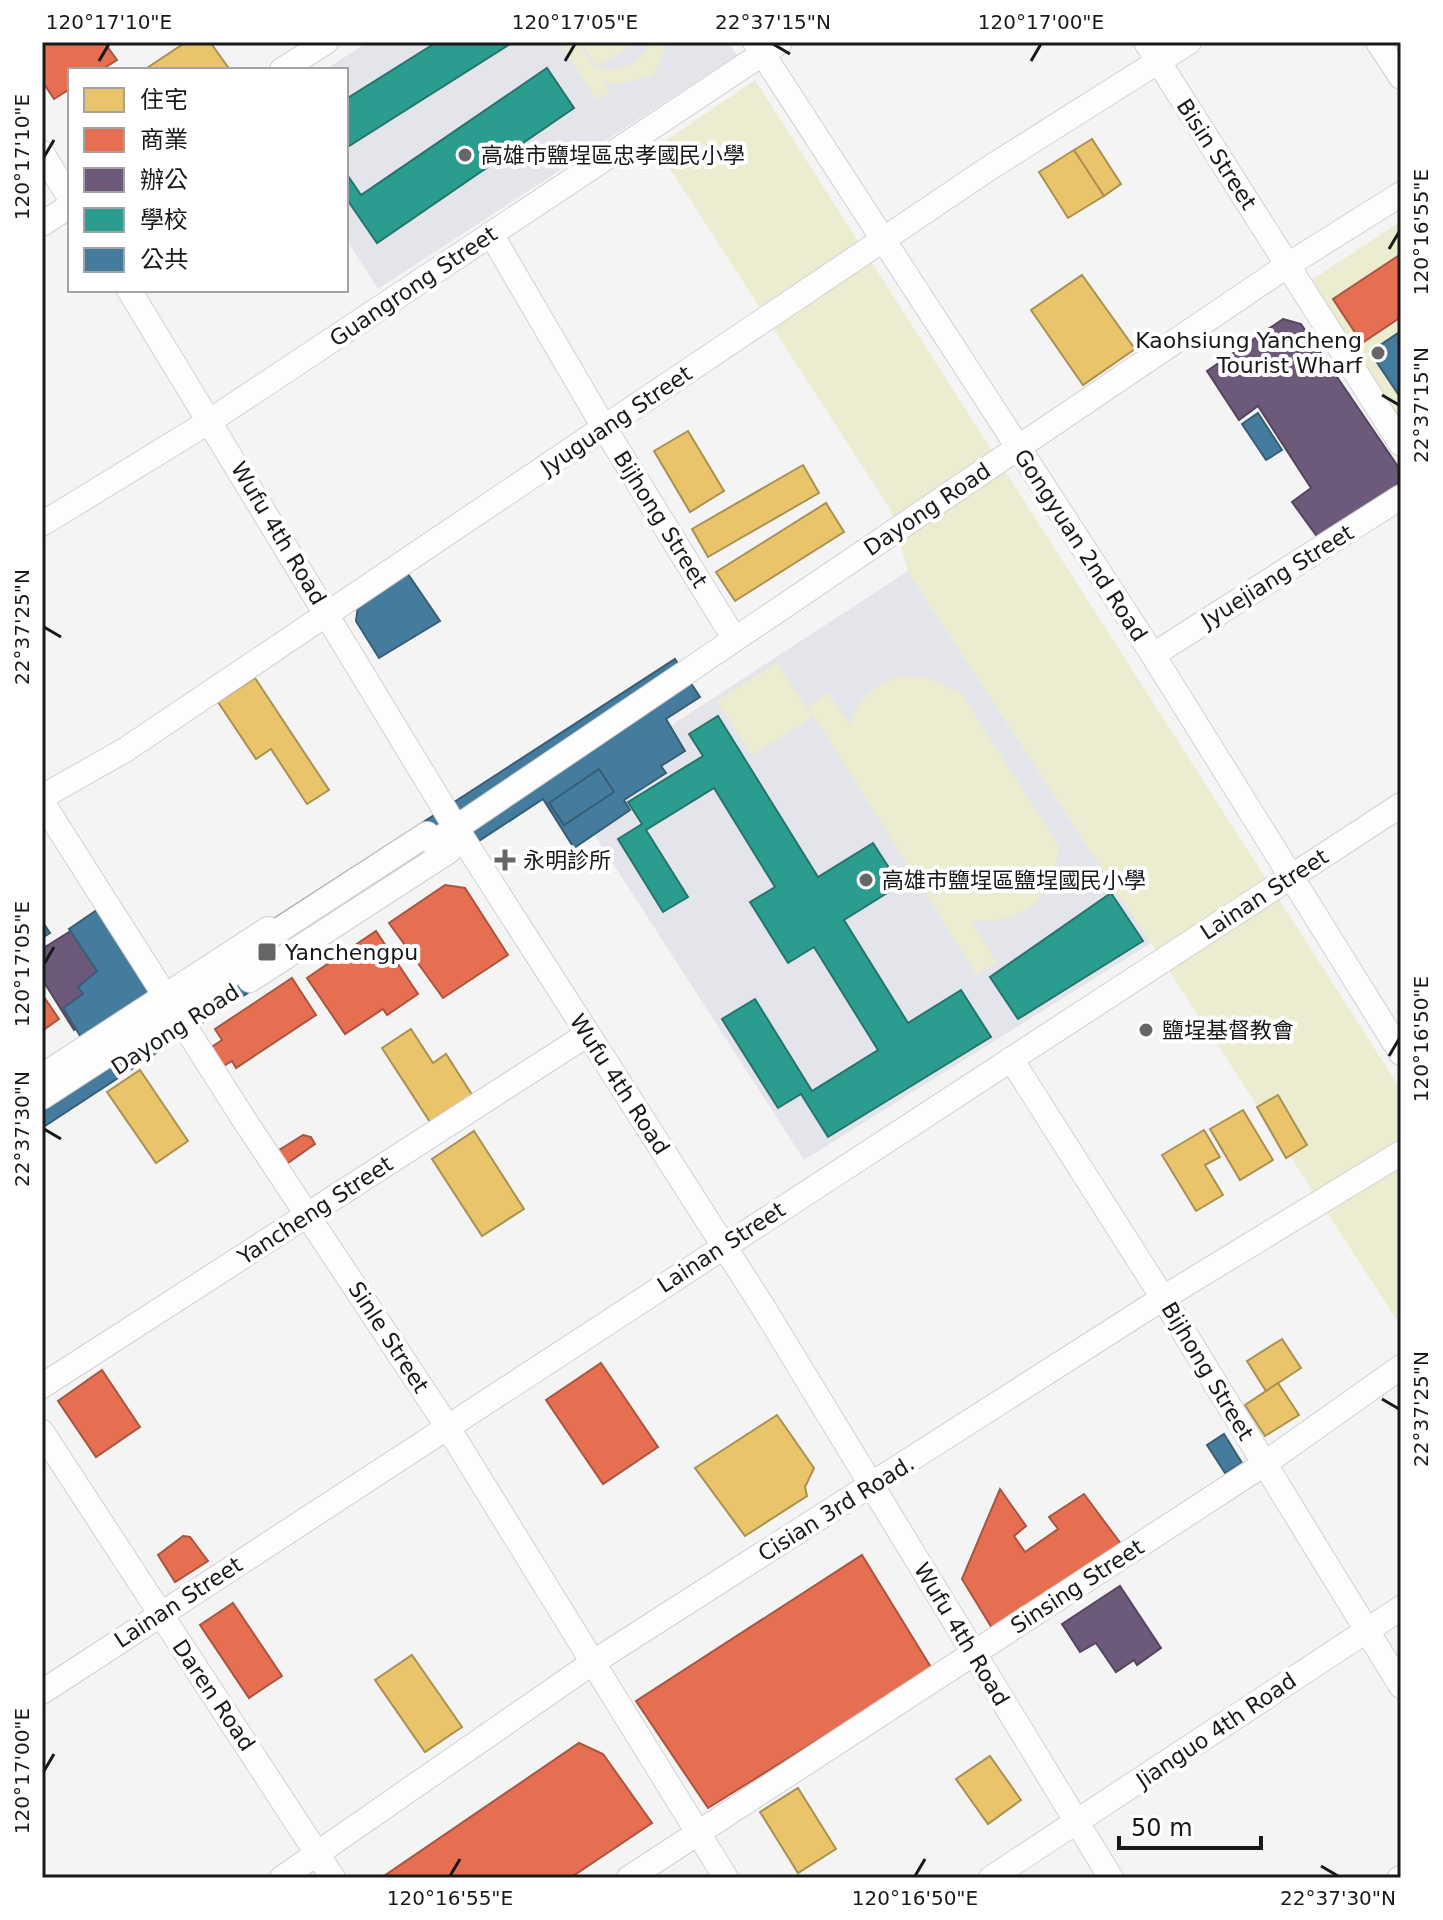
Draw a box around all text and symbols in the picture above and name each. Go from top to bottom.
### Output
text: 120°17'10"E [46,10,172,34]
text: 120°17'05"E [512,10,638,34]
text: 22°37'15"N [715,10,831,34]
text: 120°17'00"E [978,10,1104,34]
legend [68,68,348,292]
text: 住宅 [140,86,188,114]
text: 120°17'10"E [10,94,34,220]
street label: Bisin Street [1172,94,1262,214]
text: 商業 [140,126,188,154]
place label: 高雄市鹽埕區忠孝國民小學 [481,143,745,168]
marker: 高雄市鹽埕區忠孝國民小學 [456,146,474,164]
text: 辦公 [140,166,188,194]
text: 120°16'55"E [1409,169,1433,295]
text: 學校 [140,206,188,234]
street label: Guangrong Street [325,221,502,352]
text: 公共 [140,246,188,274]
place label: Kaohsiung Yancheng Tourist Wharf [1135,328,1363,378]
marker: Kaohsiung Yancheng Tourist Wharf [1369,344,1387,362]
text: 22°37'15"N [1409,347,1433,463]
street label: Jyuguang Street [534,360,697,481]
street label: Gongyuan 2nd Road [1009,445,1152,646]
street label: Bijhong Street [609,446,713,593]
street label: Wufu 4th Road [226,457,331,609]
street label: Dayong Road [859,458,995,561]
street label: Jyuejiang Street [1195,519,1358,634]
text: 22°37'25"N [10,569,34,685]
street label: Lainan Street [1196,844,1333,945]
place label: 永明診所 [523,848,611,873]
marker: 永明診所 [494,849,516,871]
place label: 高雄市鹽埕區鹽埕國民小學 [882,868,1146,893]
marker: 高雄市鹽埕區鹽埕國民小學 [857,871,875,889]
text: 120°17'05"E [10,901,34,1027]
place label: Yanchengpu [284,940,418,965]
marker: Yanchengpu [256,941,278,963]
text: 120°16'50"E [1409,976,1433,1102]
street label: Dayong Road [107,979,244,1080]
street label: Wufu 4th Road [565,1009,674,1159]
place label: 鹽埕基督教會 [1162,1018,1294,1043]
marker: 鹽埕基督教會 [1137,1021,1155,1039]
text: 22°37'30"N [10,1071,34,1187]
street label: Yancheng Street [232,1151,398,1270]
street label: Lainan Street [653,1197,790,1298]
street label: Sinle Street [343,1277,434,1398]
street label: Bijhong Street [1157,1298,1259,1445]
text: 22°37'25"N [1409,1351,1433,1467]
street label: Cisian 3rd Road. [754,1450,919,1567]
street label: Sinsing Street [1006,1534,1149,1639]
street label: Lainan Street [110,1552,247,1653]
street label: Wufu 4th Road [909,1558,1014,1710]
street label: Daren Road [167,1635,260,1756]
street label: Jianguo 4th Road [1130,1668,1301,1794]
text: 120°17'00"E [10,1708,34,1834]
scale bar [1119,1800,1261,1850]
text: 50 m [1131,1814,1193,1842]
text: 120°16'55"E [387,1886,513,1910]
text: 120°16'50"E [852,1886,978,1910]
text: 22°37'30"N [1280,1886,1396,1910]

